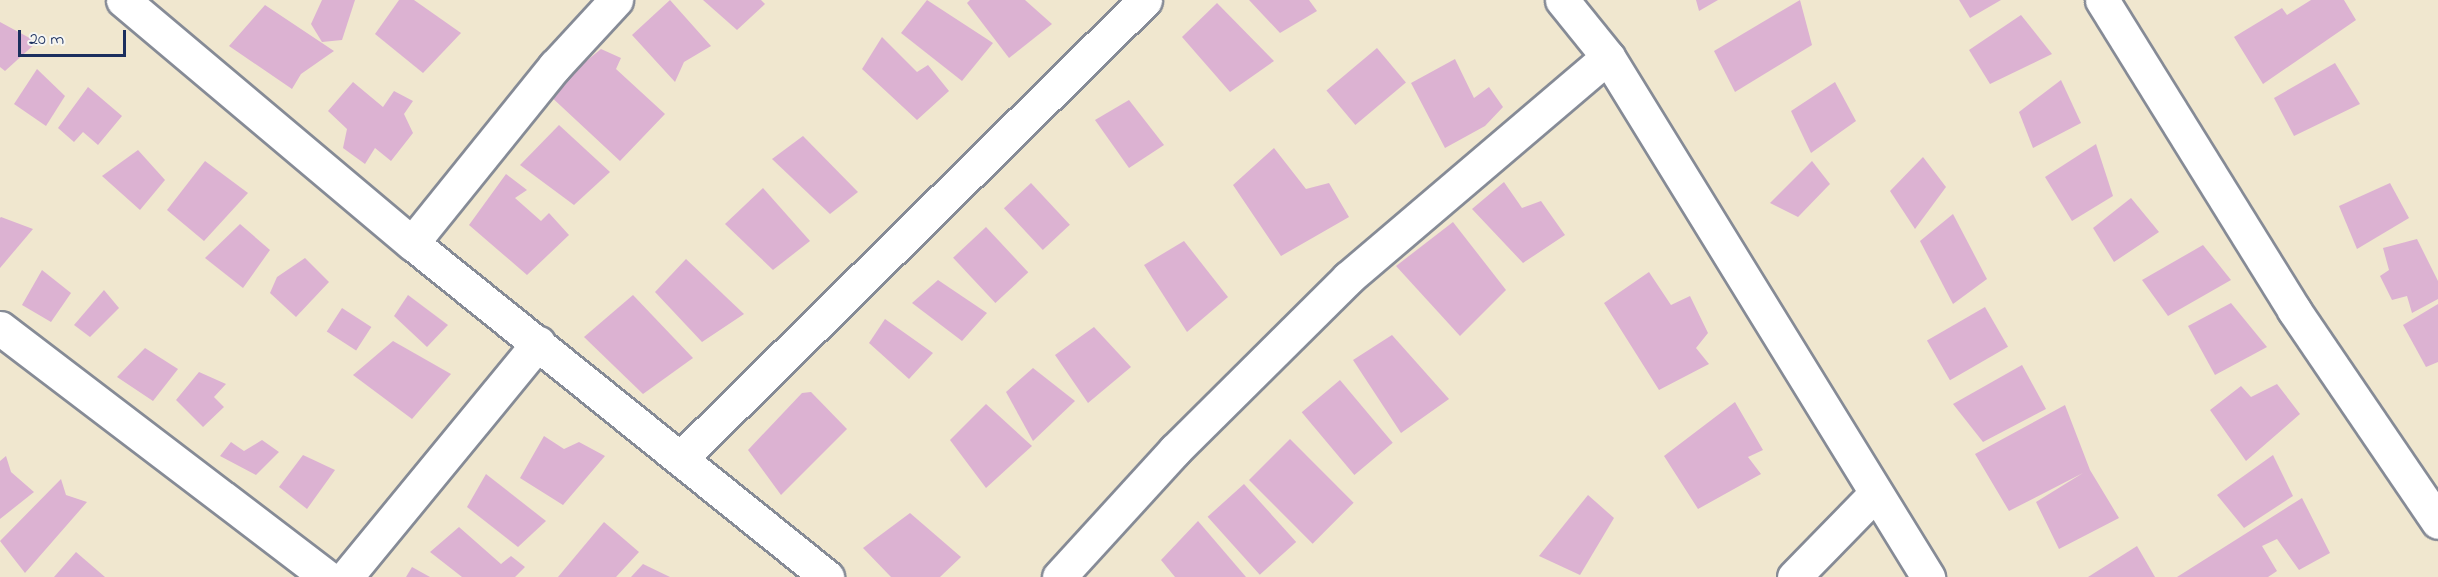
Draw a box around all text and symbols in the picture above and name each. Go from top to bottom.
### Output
scale bar [21,18,129,56]
text: 20 m [29,27,64,53]

